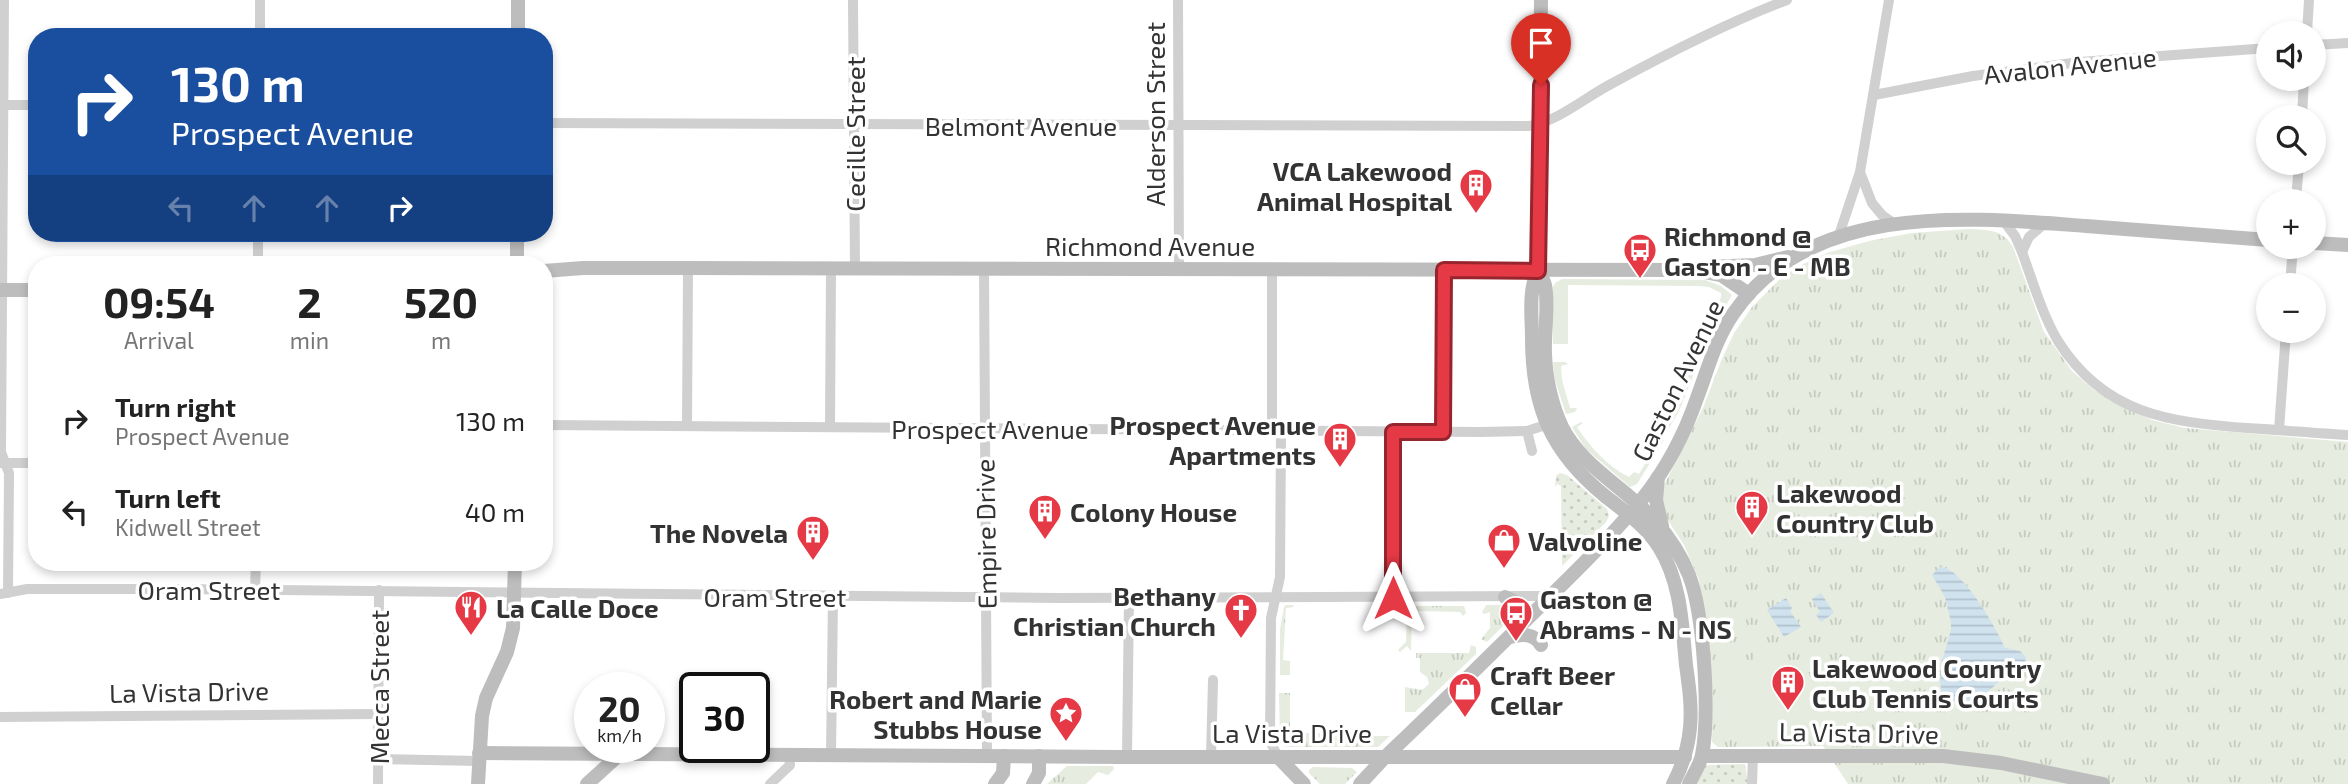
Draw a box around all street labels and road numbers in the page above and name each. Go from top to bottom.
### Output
street label: Alderson Street [1139,22,1170,206]
street label: Avalon Avenue [1982,41,2158,89]
street label: Cecille Street [839,56,870,212]
street label: Belmont Avenue [925,110,1117,141]
street label: Richmond Avenue [1045,230,1255,261]
street label: Gaston Avenue [1625,294,1729,466]
street label: Prospect Avenue [891,413,1089,444]
street label: Empire Drive [968,459,1002,609]
street label: Oram Street [138,574,281,605]
street label: Oram Street [704,581,847,612]
street label: Mecca Street [363,610,394,764]
street label: La Vista Drive [109,674,269,708]
street label: La Vista Drive [1779,715,1939,749]
street label: La Vista Drive [1212,717,1372,748]

